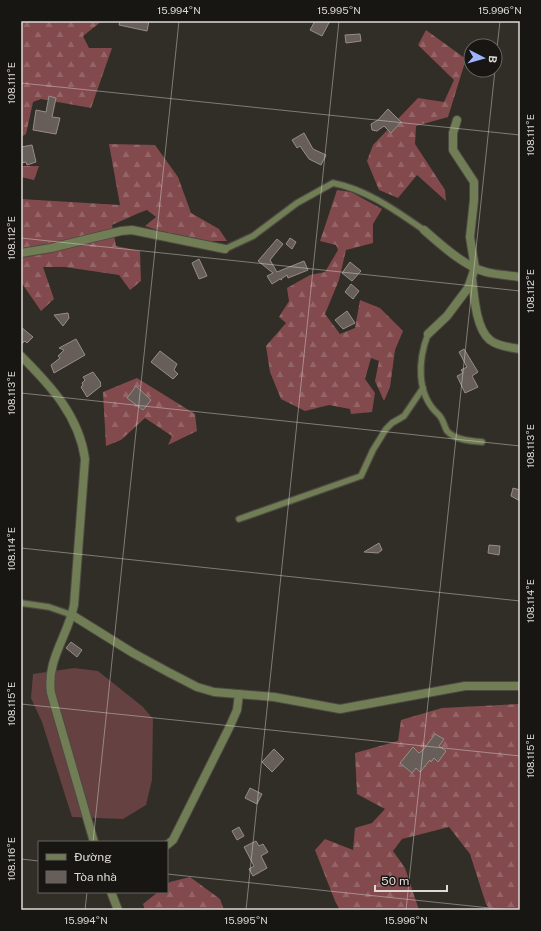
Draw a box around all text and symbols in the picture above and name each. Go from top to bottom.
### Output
text: 15.994°N [157,4,201,16]
text: 15.995°N [317,4,361,16]
text: 15.996°N [478,4,522,16]
north arrow [463,38,503,78]
text: B [487,55,499,64]
text: 108.111°E [5,62,17,104]
text: 108.111°E [524,114,536,156]
text: 108.112°E [5,216,17,260]
text: 108.112°E [524,269,536,313]
text: 108.113°E [5,371,17,415]
text: 108.113°E [524,424,536,468]
text: 108.114°E [5,527,17,571]
text: 108.114°E [524,579,536,623]
text: 108.115°E [5,682,17,726]
text: 108.115°E [524,734,536,778]
text: 108.116°E [5,837,17,881]
legend [38,841,168,893]
text: Đường [74,850,112,864]
scale bar [375,867,447,893]
text: Tòa nhà [74,870,117,884]
text: 50 m [381,874,409,888]
text: 15.994°N [64,914,108,926]
text: 15.995°N [224,914,268,926]
text: 15.996°N [384,914,428,926]

